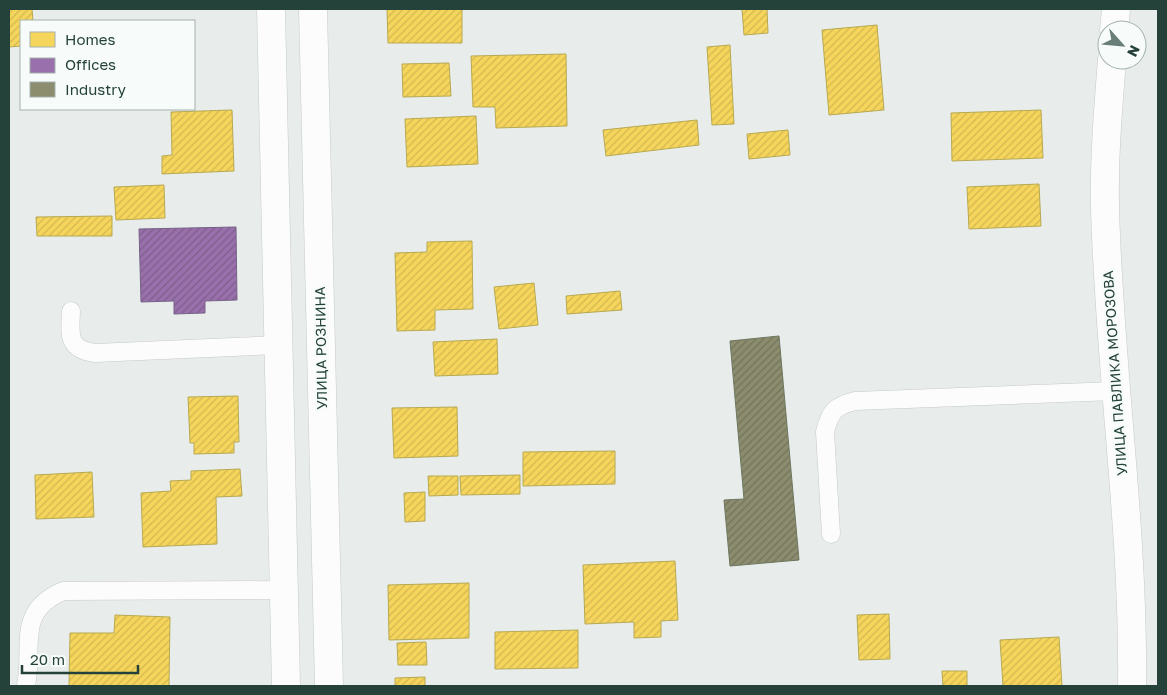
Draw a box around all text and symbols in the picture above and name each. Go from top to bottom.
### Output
legend [20,20,195,110]
north arrow [1097,20,1147,70]
text: Homes [65,30,115,48]
text: N [1124,43,1144,60]
text: Offices [65,55,116,73]
text: Industry [65,80,126,98]
street label: УЛИЦА ПАВЛИКА МОРОЗОВА [1099,269,1130,476]
street label: УЛИЦА РОЗНИНА [311,286,330,410]
scale bar [22,642,139,674]
text: 20 m [30,650,65,668]

